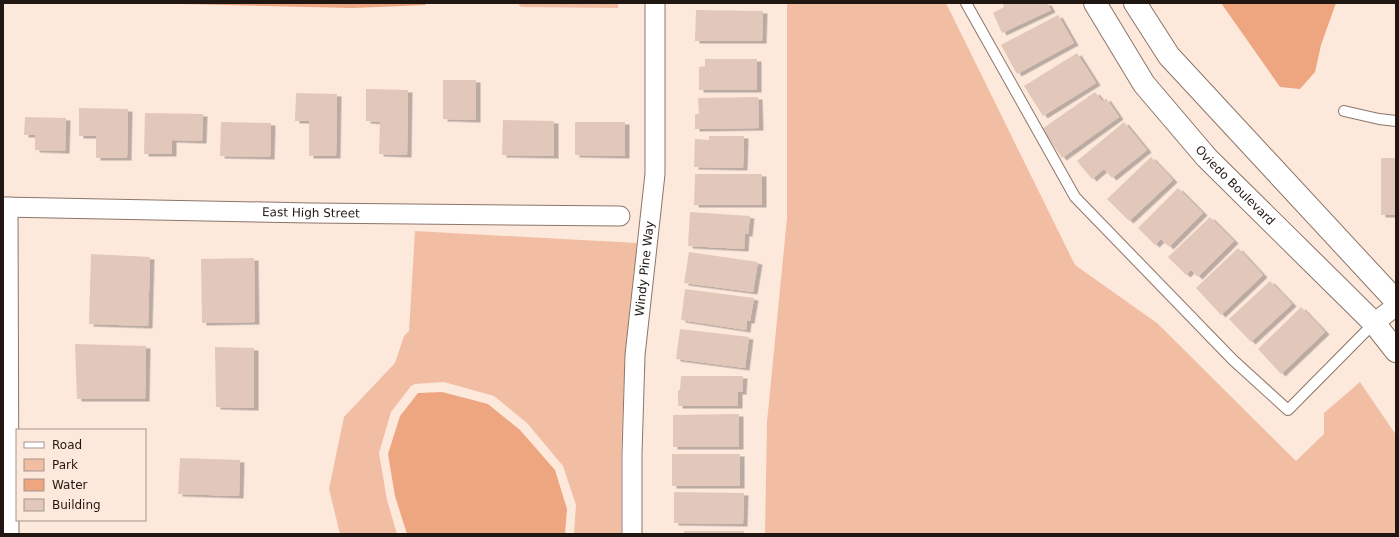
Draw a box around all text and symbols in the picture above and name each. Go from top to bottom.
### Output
street label: Oviedo Boulevard [1192,143,1278,228]
street label: East High Street [262,205,360,220]
street label: Windy Pine Way [632,220,657,317]
legend [16,429,146,521]
text: Road [52,438,82,452]
text: Park [52,458,78,472]
text: Water [52,478,88,492]
text: Building [52,498,101,512]

